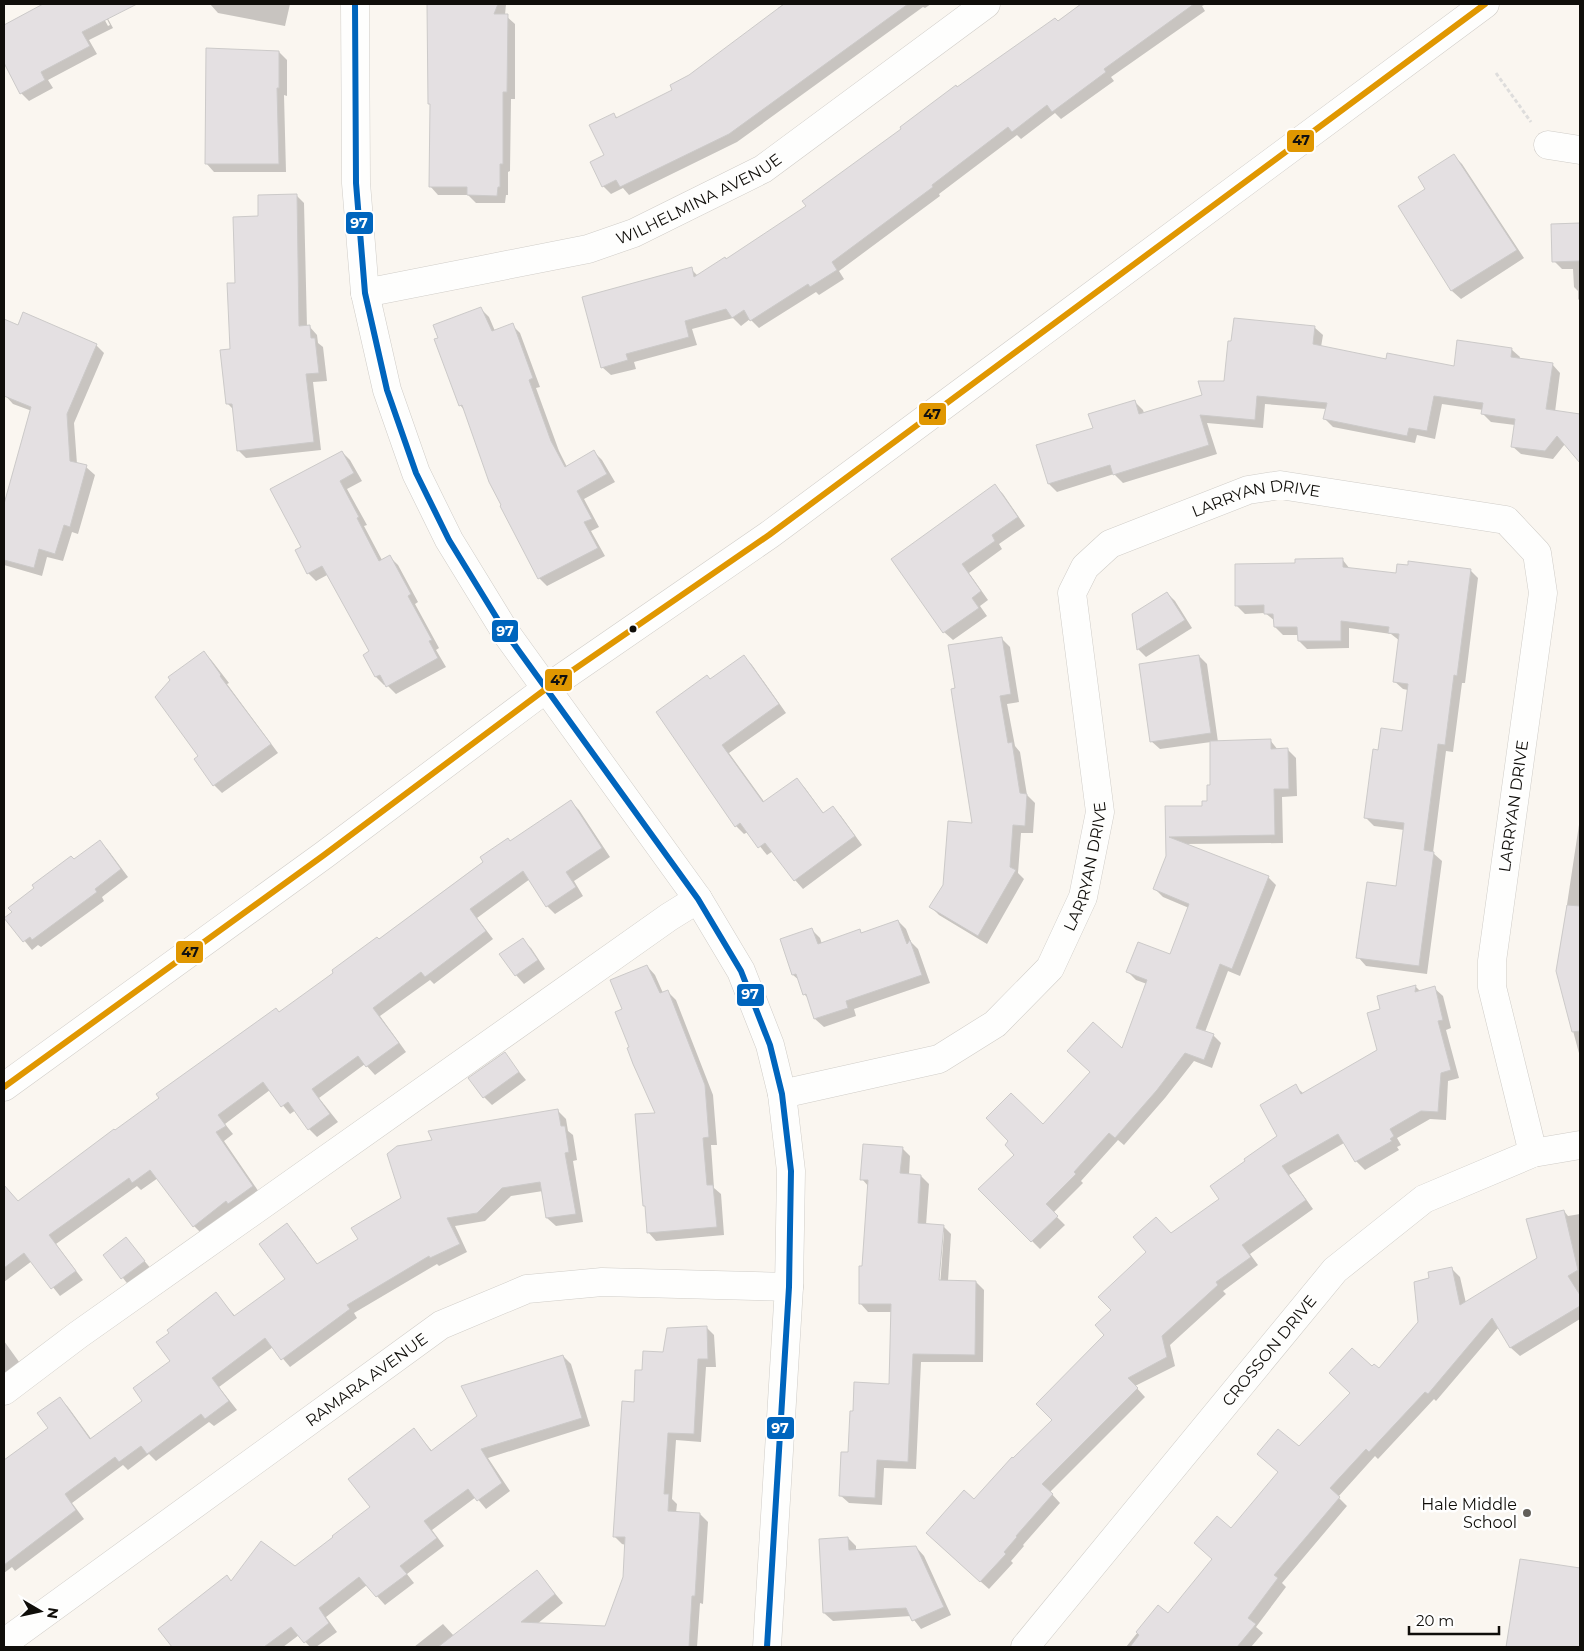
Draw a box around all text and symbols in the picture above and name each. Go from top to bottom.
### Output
line badge: 47 [1286,129,1315,153]
text: 47 [1292,131,1310,149]
street label: WILHELMINA AVENUE [614,150,785,248]
line badge: 97 [345,211,374,235]
text: 97 [350,214,368,232]
line badge: 47 [918,402,947,426]
text: 47 [923,405,941,423]
street label: LARRYAN DRIVE [1189,476,1322,521]
line badge: 97 [491,619,519,643]
text: 97 [496,622,514,640]
unlabelled marker [628,624,638,634]
line badge: 47 [544,668,573,692]
text: 47 [550,671,568,689]
street label: LARRYAN DRIVE [1495,739,1532,873]
street label: LARRYAN DRIVE [1060,801,1110,934]
line badge: 47 [175,940,204,964]
text: 47 [181,943,199,961]
line badge: 97 [736,983,765,1007]
text: 97 [741,985,759,1003]
street label: CROSSON DRIVE [1218,1291,1320,1410]
street label: RAMARA AVENUE [302,1329,431,1430]
line badge: 97 [766,1416,795,1440]
text: 97 [771,1419,789,1437]
place label: Hale Middle School [1421,1495,1517,1532]
marker: Hale Middle School [1521,1507,1533,1519]
north arrow [15,1586,65,1636]
scale bar [1409,1604,1499,1636]
text: N [43,1606,63,1620]
text: 20 m [1416,1611,1454,1630]

